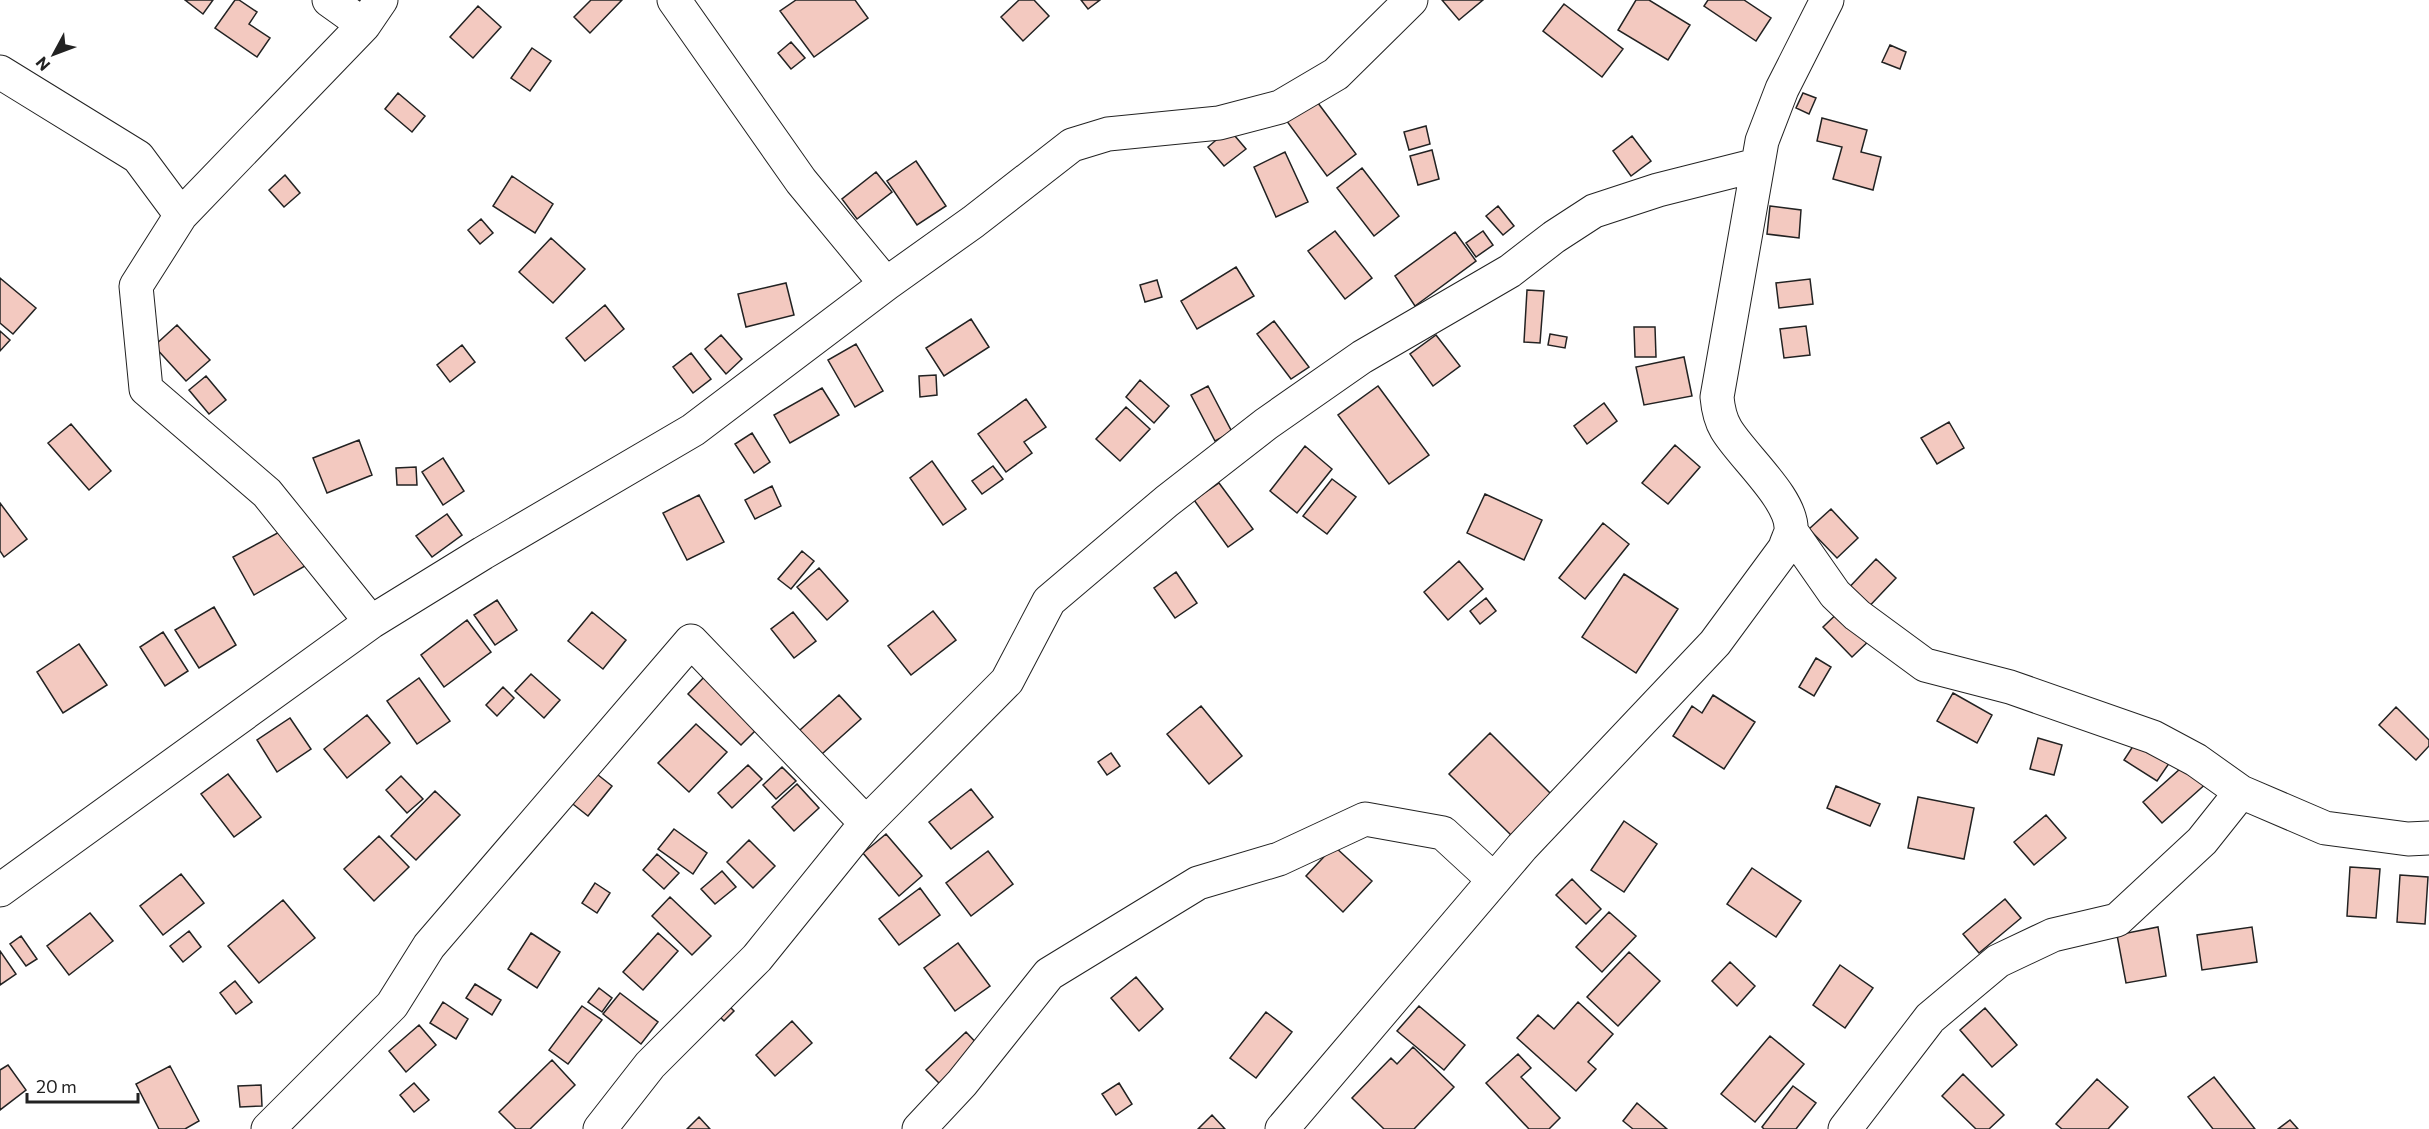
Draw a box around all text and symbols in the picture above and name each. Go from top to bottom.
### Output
north arrow [24,24,84,84]
text: N [31,53,53,75]
scale bar [27,1066,138,1104]
text: 20 m [36,1075,77,1097]

